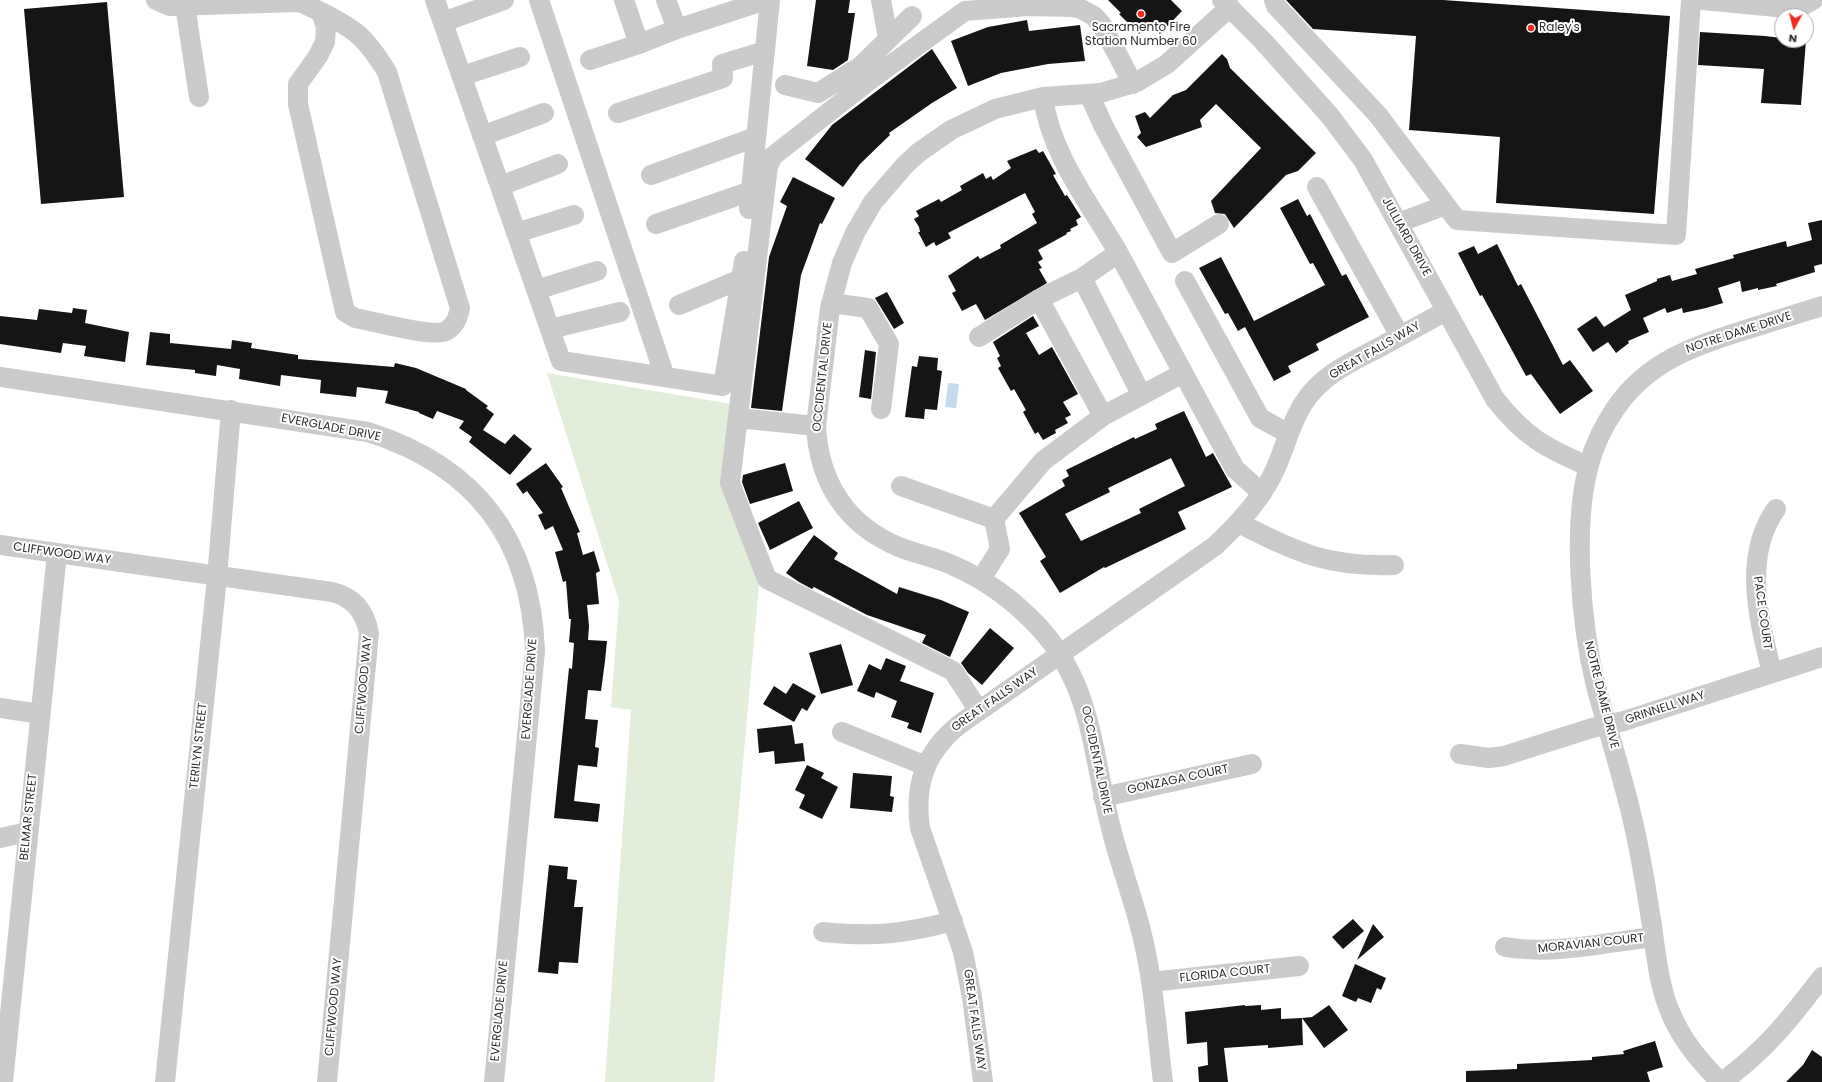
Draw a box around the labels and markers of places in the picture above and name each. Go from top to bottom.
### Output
marker: Sacramento Fire Station Number 60 [1136,9,1146,19]
place label: Sacramento Fire Station Number 60 [1085,21,1197,49]
place label: Raley's [1539,21,1580,35]
marker: Raley's [1526,23,1536,33]

